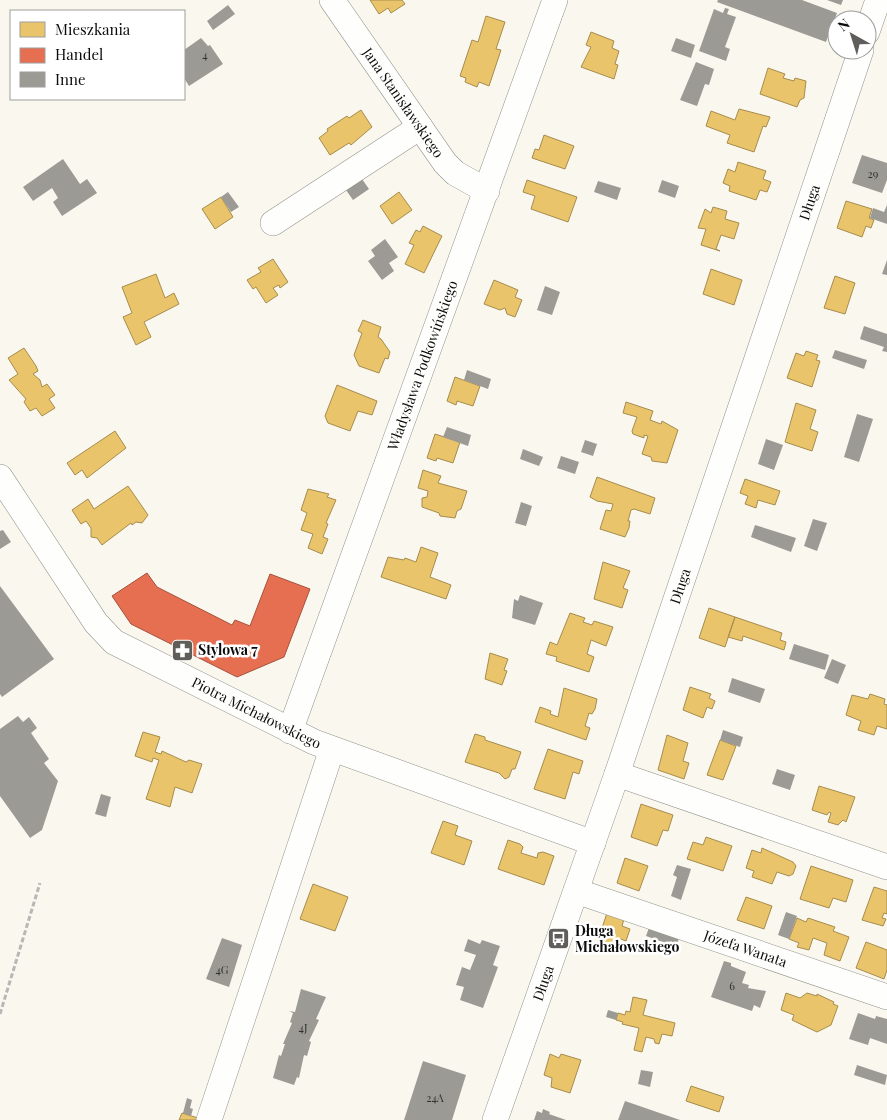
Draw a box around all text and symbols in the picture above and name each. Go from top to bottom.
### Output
legend [10,10,185,100]
north arrow [827,10,877,60]
text: N [834,14,853,35]
text: Mieszkania [55,19,131,39]
street label: Jana Stanisławskiego [358,43,449,161]
text: Handel [55,44,103,64]
house number: 4 [202,47,208,62]
text: Inne [55,69,86,89]
house number: 29 [868,166,879,181]
street label: Długa [794,182,824,223]
street label: Władysława Podkowińskiego [382,277,462,453]
street label: Długa [665,566,695,606]
pharmacy icon: Stylowa 7 [170,638,194,662]
place label: Stylowa 7 [198,640,258,659]
street label: Piotra Michałowskiego [189,672,324,753]
place label: Długa Michałowskiego [575,921,680,956]
street label: Józefa Wanata [701,925,790,971]
bus stop icon: Długa Michałowskiego [547,927,571,951]
house number: 4G [215,962,229,977]
street label: Długa [528,963,558,1003]
house number: 6 [729,978,735,993]
house number: 4J [298,1020,308,1035]
house number: 24A [426,1090,444,1105]

